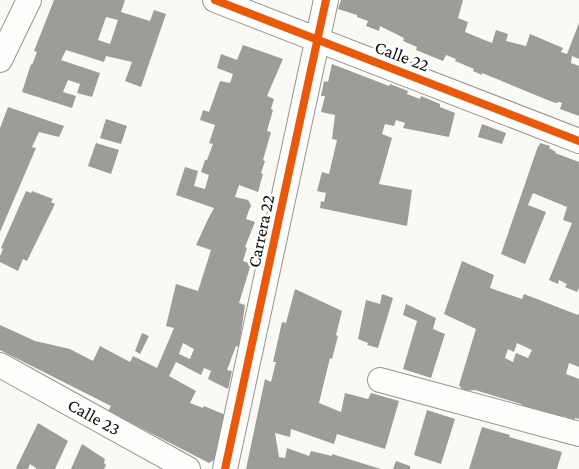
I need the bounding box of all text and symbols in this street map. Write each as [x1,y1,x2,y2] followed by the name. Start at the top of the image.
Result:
[372,37,432,75] street label: Calle 22
[244,193,278,269] street label: Carrera 22
[64,395,124,439] street label: Calle 23

